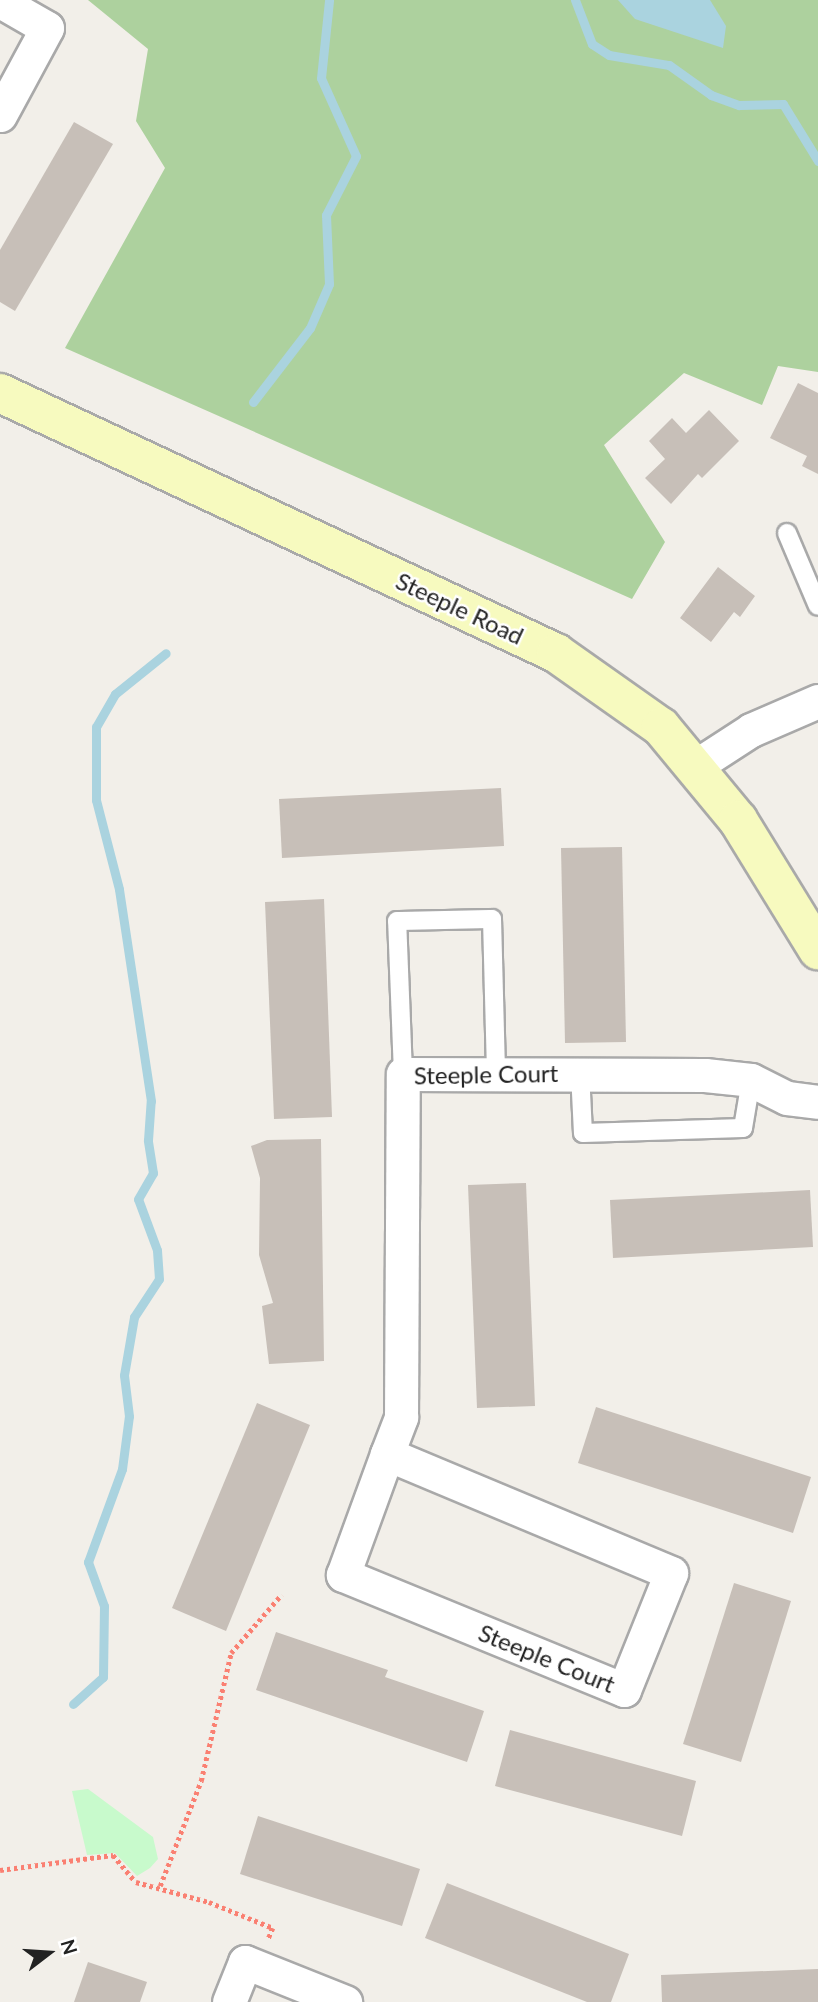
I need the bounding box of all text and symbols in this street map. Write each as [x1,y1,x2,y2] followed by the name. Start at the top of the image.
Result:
[392,566,528,650] street label: Steeple Road
[414,1058,558,1090] street label: Steeple Court
[475,1618,619,1698] street label: Steeple Court
[14,1918,84,1988] north arrow
[56,1936,83,1957] text: N

